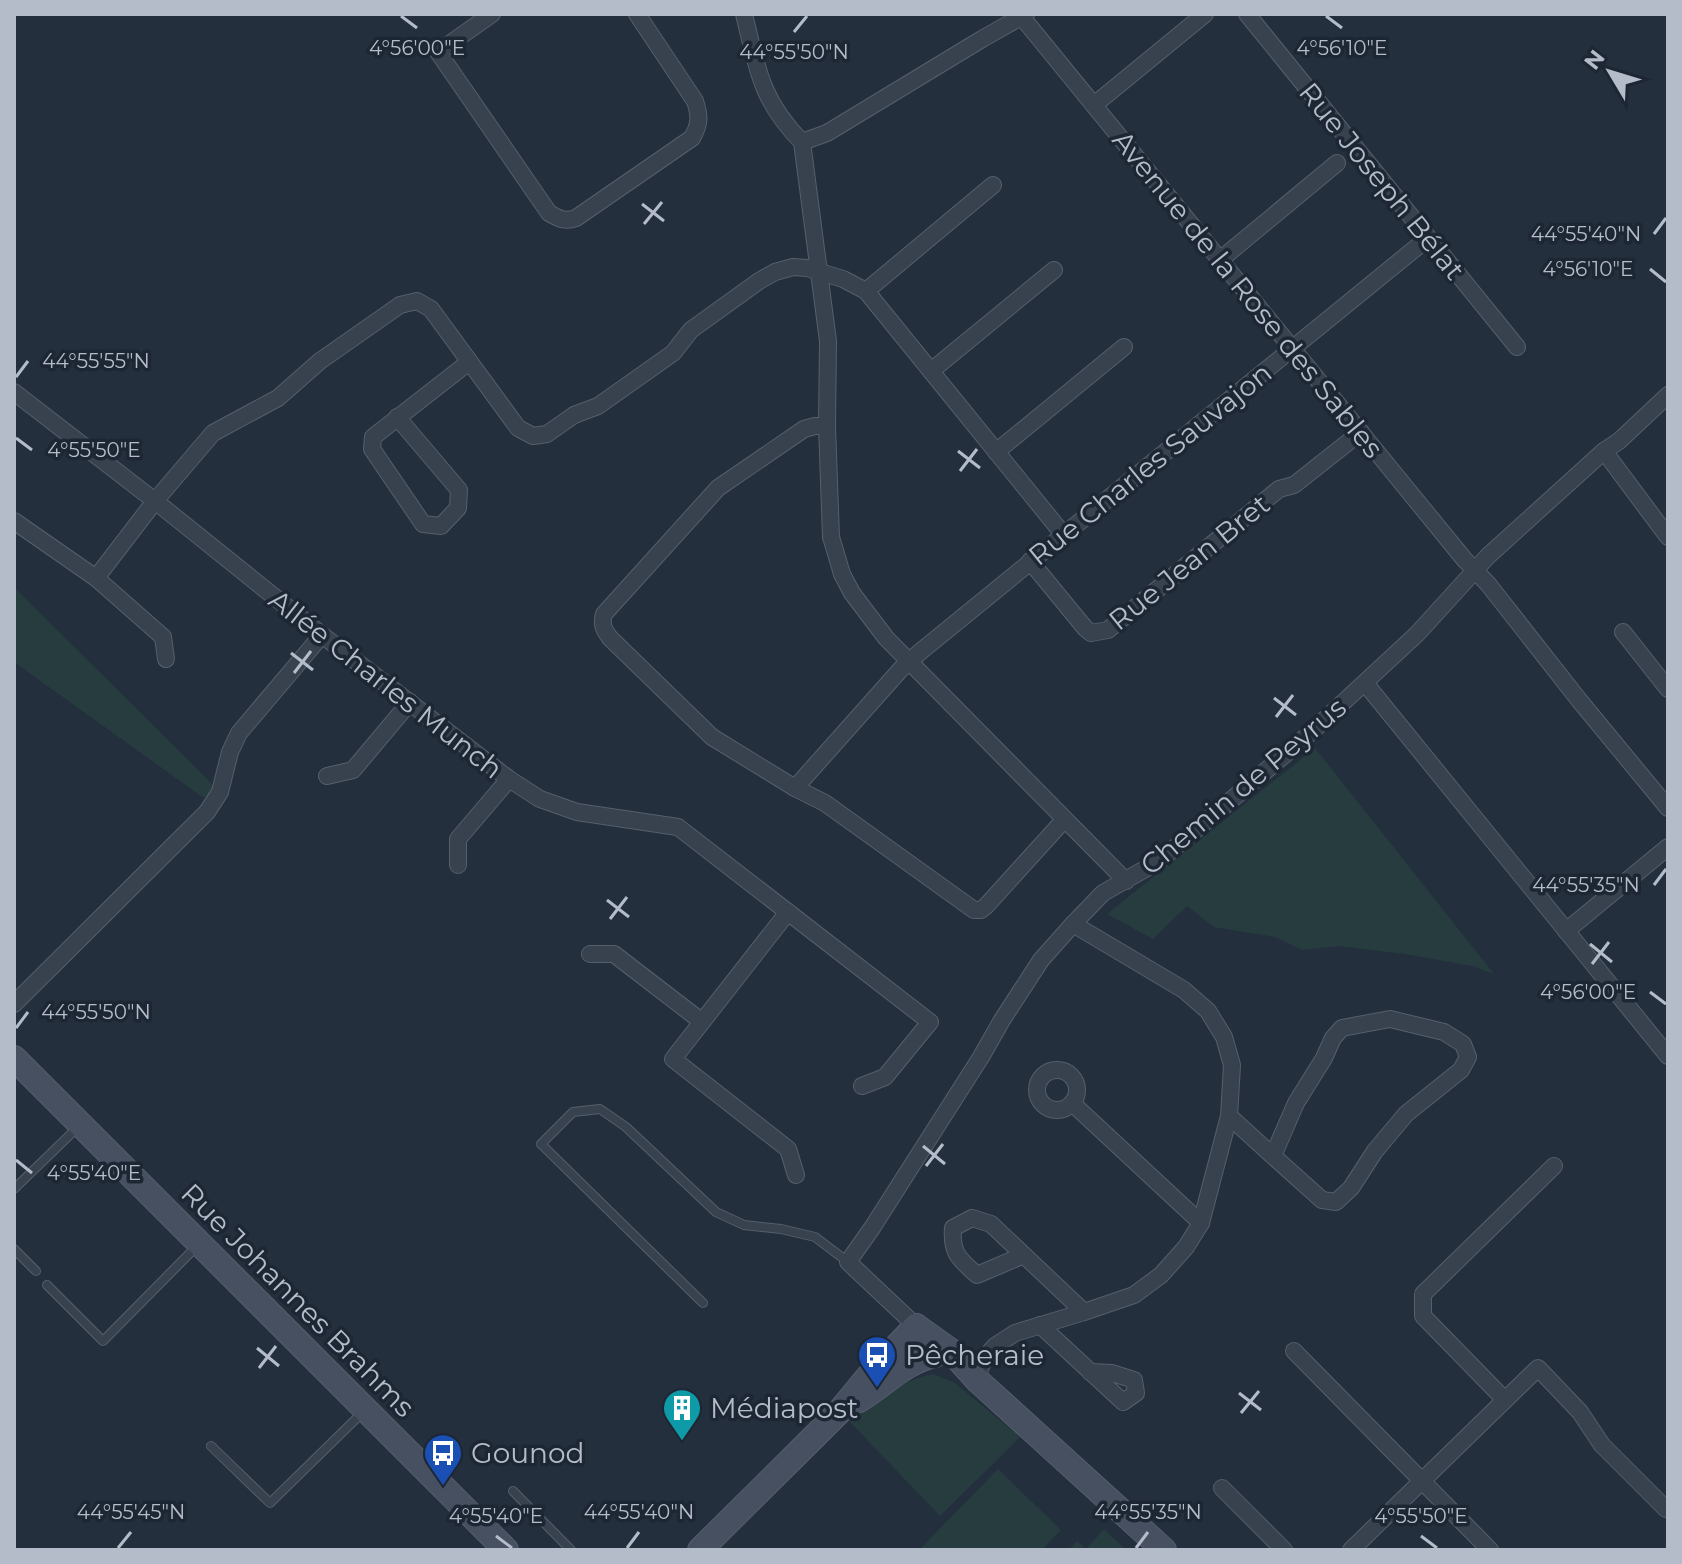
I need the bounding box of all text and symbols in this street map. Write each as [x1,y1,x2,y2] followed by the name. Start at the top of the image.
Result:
[1570,32,1650,112] north arrow
[369,36,465,60] text: 4°56'00"E
[1297,36,1387,60] text: 4°56'10"E
[739,40,849,64] text: 44°55'50"N
[1579,45,1611,75] text: N
[1292,75,1472,287] street label: Rue Joseph Bélat
[1105,124,1391,464] street label: Avenue de la Rose des Sables
[1531,222,1641,246] text: 44°55'40"N
[1543,257,1633,281] text: 4°56'10"E
[42,349,150,373] text: 44°55'55"N
[1022,355,1278,573] street label: Rue Charles Sauvajon
[47,438,141,462] text: 4°55'50"E
[1102,487,1276,637] street label: Rue Jean Bret
[262,582,510,786] street label: Allée Charles Munch
[1133,690,1353,882] street label: Chemin de Peyrus
[1532,873,1640,897] text: 44°55'35"N
[1540,980,1636,1004] text: 4°56'00"E
[41,1000,151,1024] text: 44°55'50"N
[47,1161,141,1185] text: 4°55'40"E
[174,1176,422,1424] street label: Rue Johannes Brahms
[856,1334,898,1389] bus stop icon: Pêcheraie
[905,1338,1044,1372] place label: Pêcheraie
[661,1387,703,1442] building icon: Médiapost
[710,1391,858,1425] place label: Médiapost
[422,1432,464,1487] bus stop icon: Gounod
[471,1436,585,1470] place label: Gounod
[77,1500,185,1524] text: 44°55'45"N
[584,1500,694,1524] text: 44°55'40"N
[1094,1500,1202,1524] text: 44°55'35"N
[449,1504,543,1528] text: 4°55'40"E
[1374,1504,1468,1528] text: 4°55'50"E

